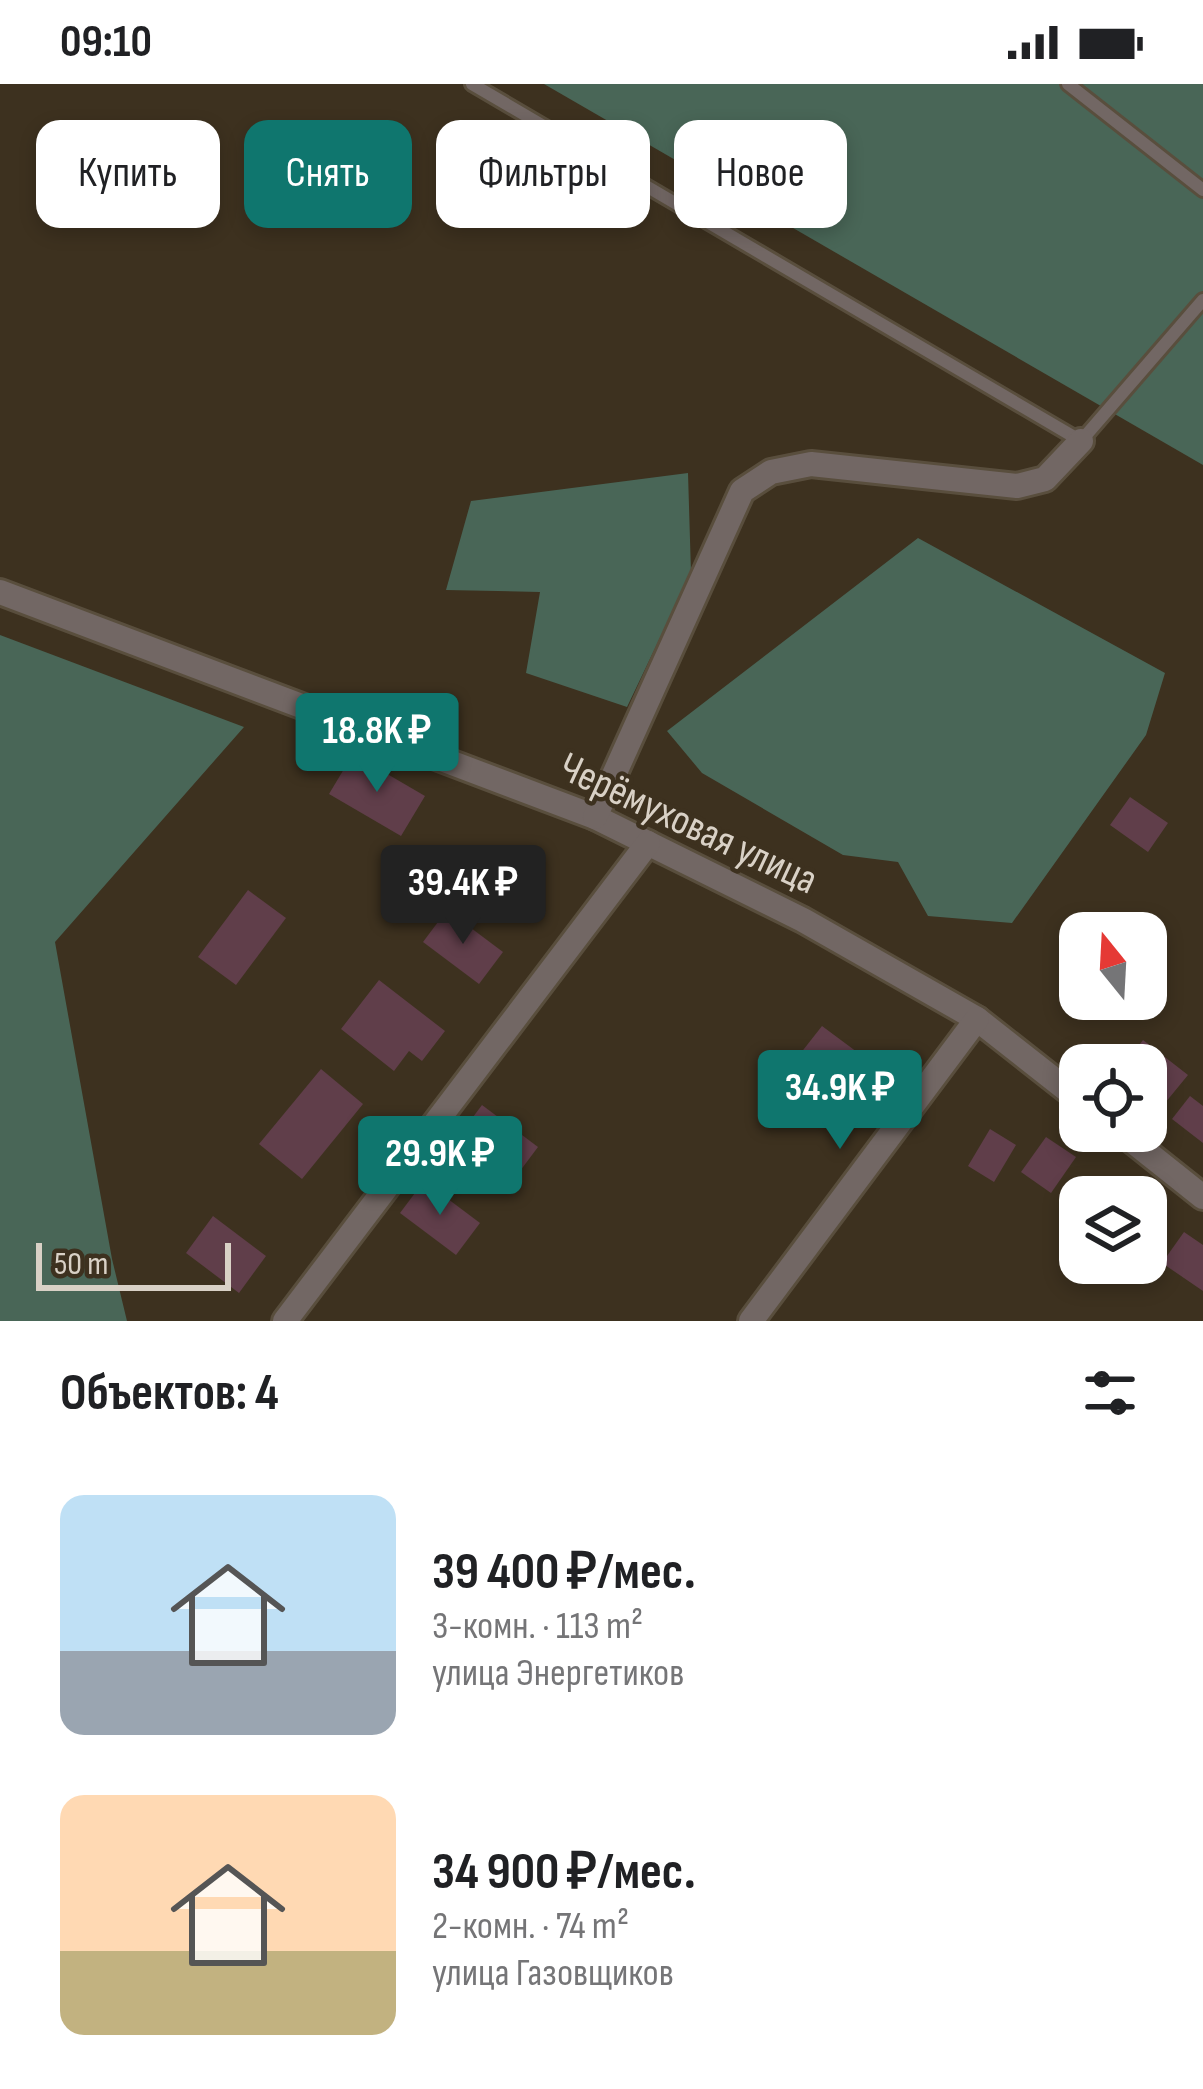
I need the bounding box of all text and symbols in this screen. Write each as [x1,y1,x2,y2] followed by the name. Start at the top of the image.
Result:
[60,15,152,70] text: 09:10
[36,120,220,228] chip: Купить
[244,120,412,228] chip: Снять
[436,120,650,228] chip: Фильтры
[674,120,847,228] chip: Новое
[266,693,488,795] pin: 18.8K ₽
[323,708,431,755] text: 18.8K ₽
[551,742,825,906] street label: Черёмуховая улица
[352,845,574,947] pin: 39.4K ₽
[408,860,518,907] text: 39.4K ₽
[1059,912,1167,1020] north arrow
[1059,912,1167,1284] map controls
[1059,1044,1167,1152] button: locate
[729,1050,951,1152] pin: 34.9K ₽
[785,1065,895,1112] text: 34.9K ₽
[329,1116,551,1218] pin: 29.9K ₽
[385,1131,495,1178] text: 29.9K ₽
[1059,1176,1167,1284] button: layers
[36,1237,231,1290] scale bar
[54,1244,108,1284] text: 50 m
[1077,1360,1143,1426] icon: filters
[60,1363,279,1424] text: Объектов: 4
[432,1542,696,1603] text: 39 400 ₽/мес.
[156,1543,300,1687] icon: home
[432,1603,643,1650] text: 3-комн. · 113 m²
[432,1650,684,1697] text: улица Энергетиков
[432,1842,696,1903] text: 34 900 ₽/мес.
[156,1843,300,1987] icon: home
[432,1903,629,1950] text: 2-комн. · 74 m²
[432,1950,674,1997] text: улица Газовщиков

